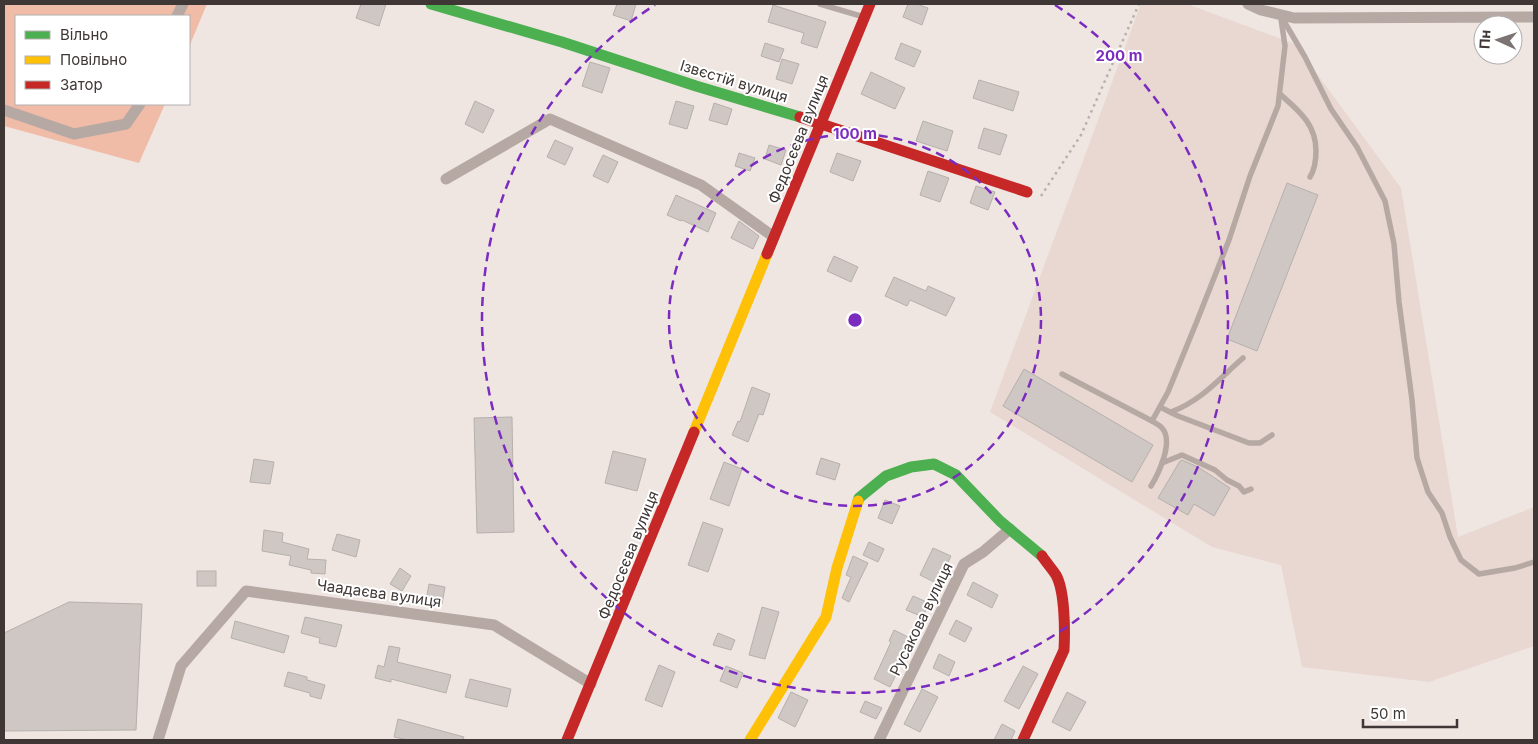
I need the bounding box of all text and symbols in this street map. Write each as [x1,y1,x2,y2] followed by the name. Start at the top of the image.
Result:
[15,15,190,105] legend
[1473,15,1523,65] north arrow
[60,25,108,44] text: Вільно
[1476,29,1494,49] text: Пн
[1096,46,1142,65] text: 200 m
[60,50,127,69] text: Повільно
[678,56,790,106] street label: Ізвєстій вулиця
[763,72,833,206] street label: Федосєєва вулиця
[60,75,103,94] text: Затор
[833,124,877,143] text: 100 m
[846,311,864,329] centre of rings
[593,488,663,622] street label: Федосєєва вулиця
[885,559,957,679] street label: Русакова вулиця
[315,575,443,611] street label: Чаадаєва вулиця
[1363,696,1457,728] scale bar
[1370,704,1406,723] text: 50 m

